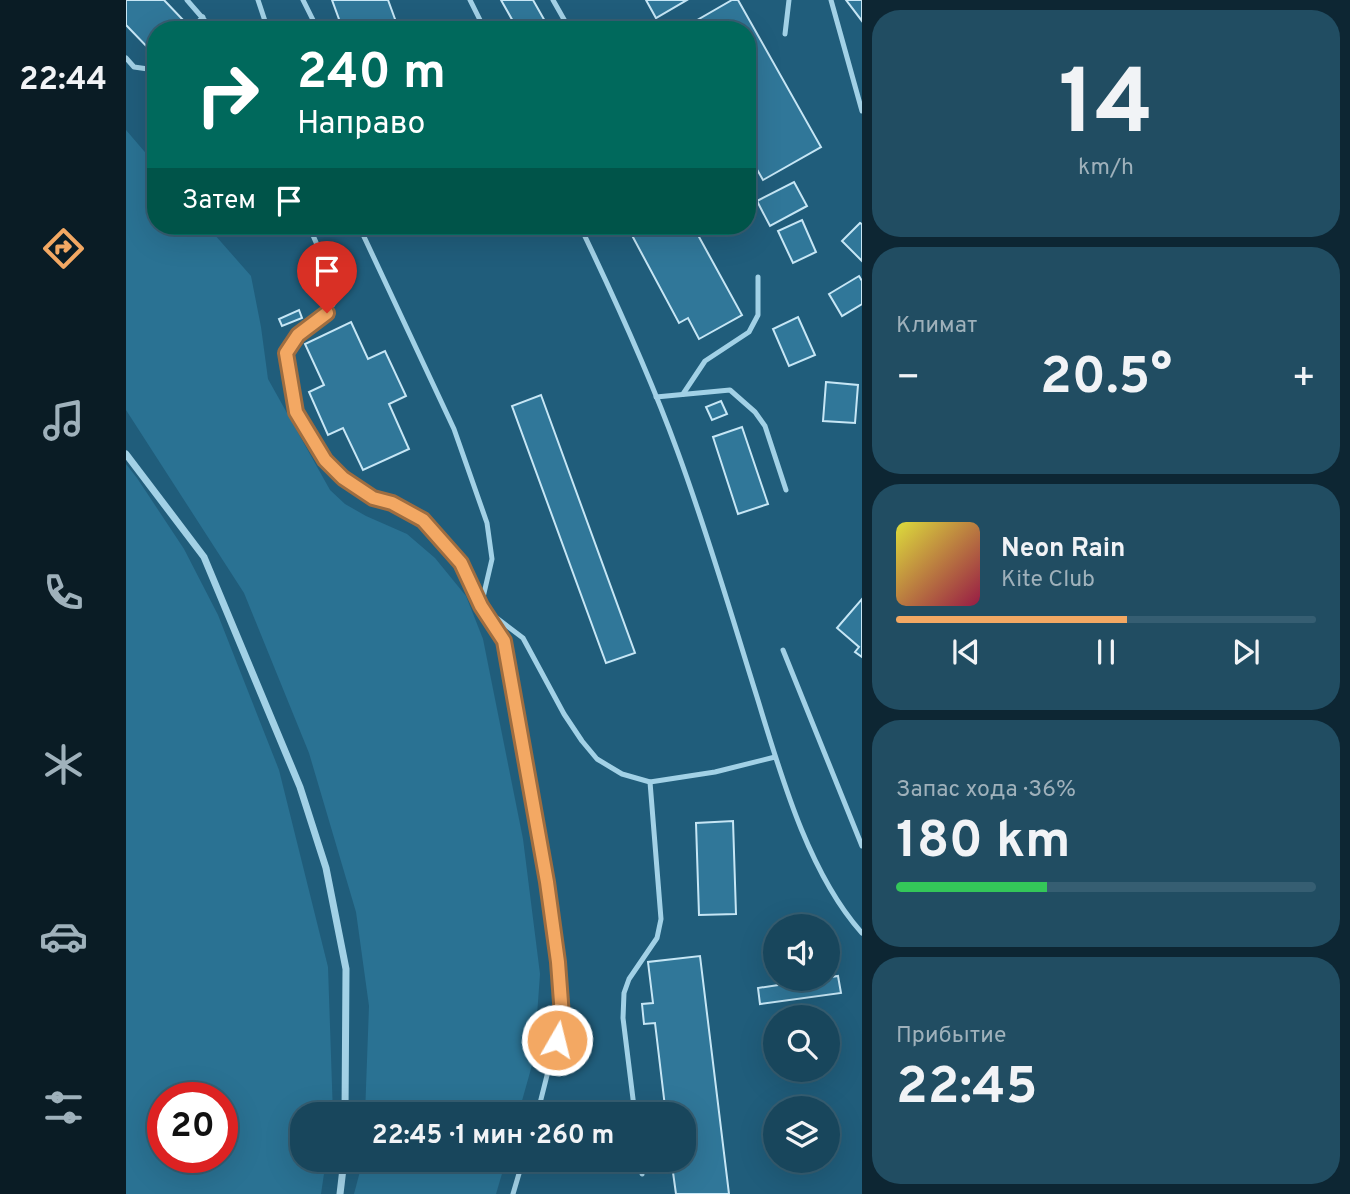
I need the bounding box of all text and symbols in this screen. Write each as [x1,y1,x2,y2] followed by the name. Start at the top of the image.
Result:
[297,44,446,106] text: 240 m
[182,49,273,140] icon: right
[1059,51,1153,166] text: 14
[19,61,107,101] text: 22:44
[297,105,425,145] text: Направо
[1078,154,1134,183] text: km/h
[270,182,308,220] icon: arrive
[182,185,256,218] text: Затем
[39,224,88,273] icon: directions
[297,241,357,313] pin
[308,252,346,290] icon: arrive
[896,312,977,341] text: Климат
[1040,346,1172,412] text: 20.5°
[896,355,921,404] text: −
[1291,355,1316,404] text: +
[39,396,88,445] icon: music
[1001,533,1126,566] text: Neon Rain
[1001,566,1095,595] text: Kite Club
[39,568,88,617] icon: phone
[947,633,985,671] icon: previous
[1087,633,1125,671] icon: pause
[1227,633,1265,671] icon: next
[39,740,88,789] icon: climate
[896,776,1076,805] text: Запас хода · 36%
[896,810,1071,876] text: 180 km
[39,912,88,961] icon: car
[763,914,840,1173] map controls
[763,914,840,991] button: sound
[520,1003,594,1077] position arrow
[763,1005,840,1082] button: search
[896,1022,1006,1051] text: Прибытие
[896,1056,1037,1122] text: 22:45
[147,1082,238,1173] speed limit sign: 20
[39,1083,88,1132] icon: filters
[763,1096,840,1173] button: layers
[372,1120,614,1153] text: 22:45 · 1 мин · 260 m

